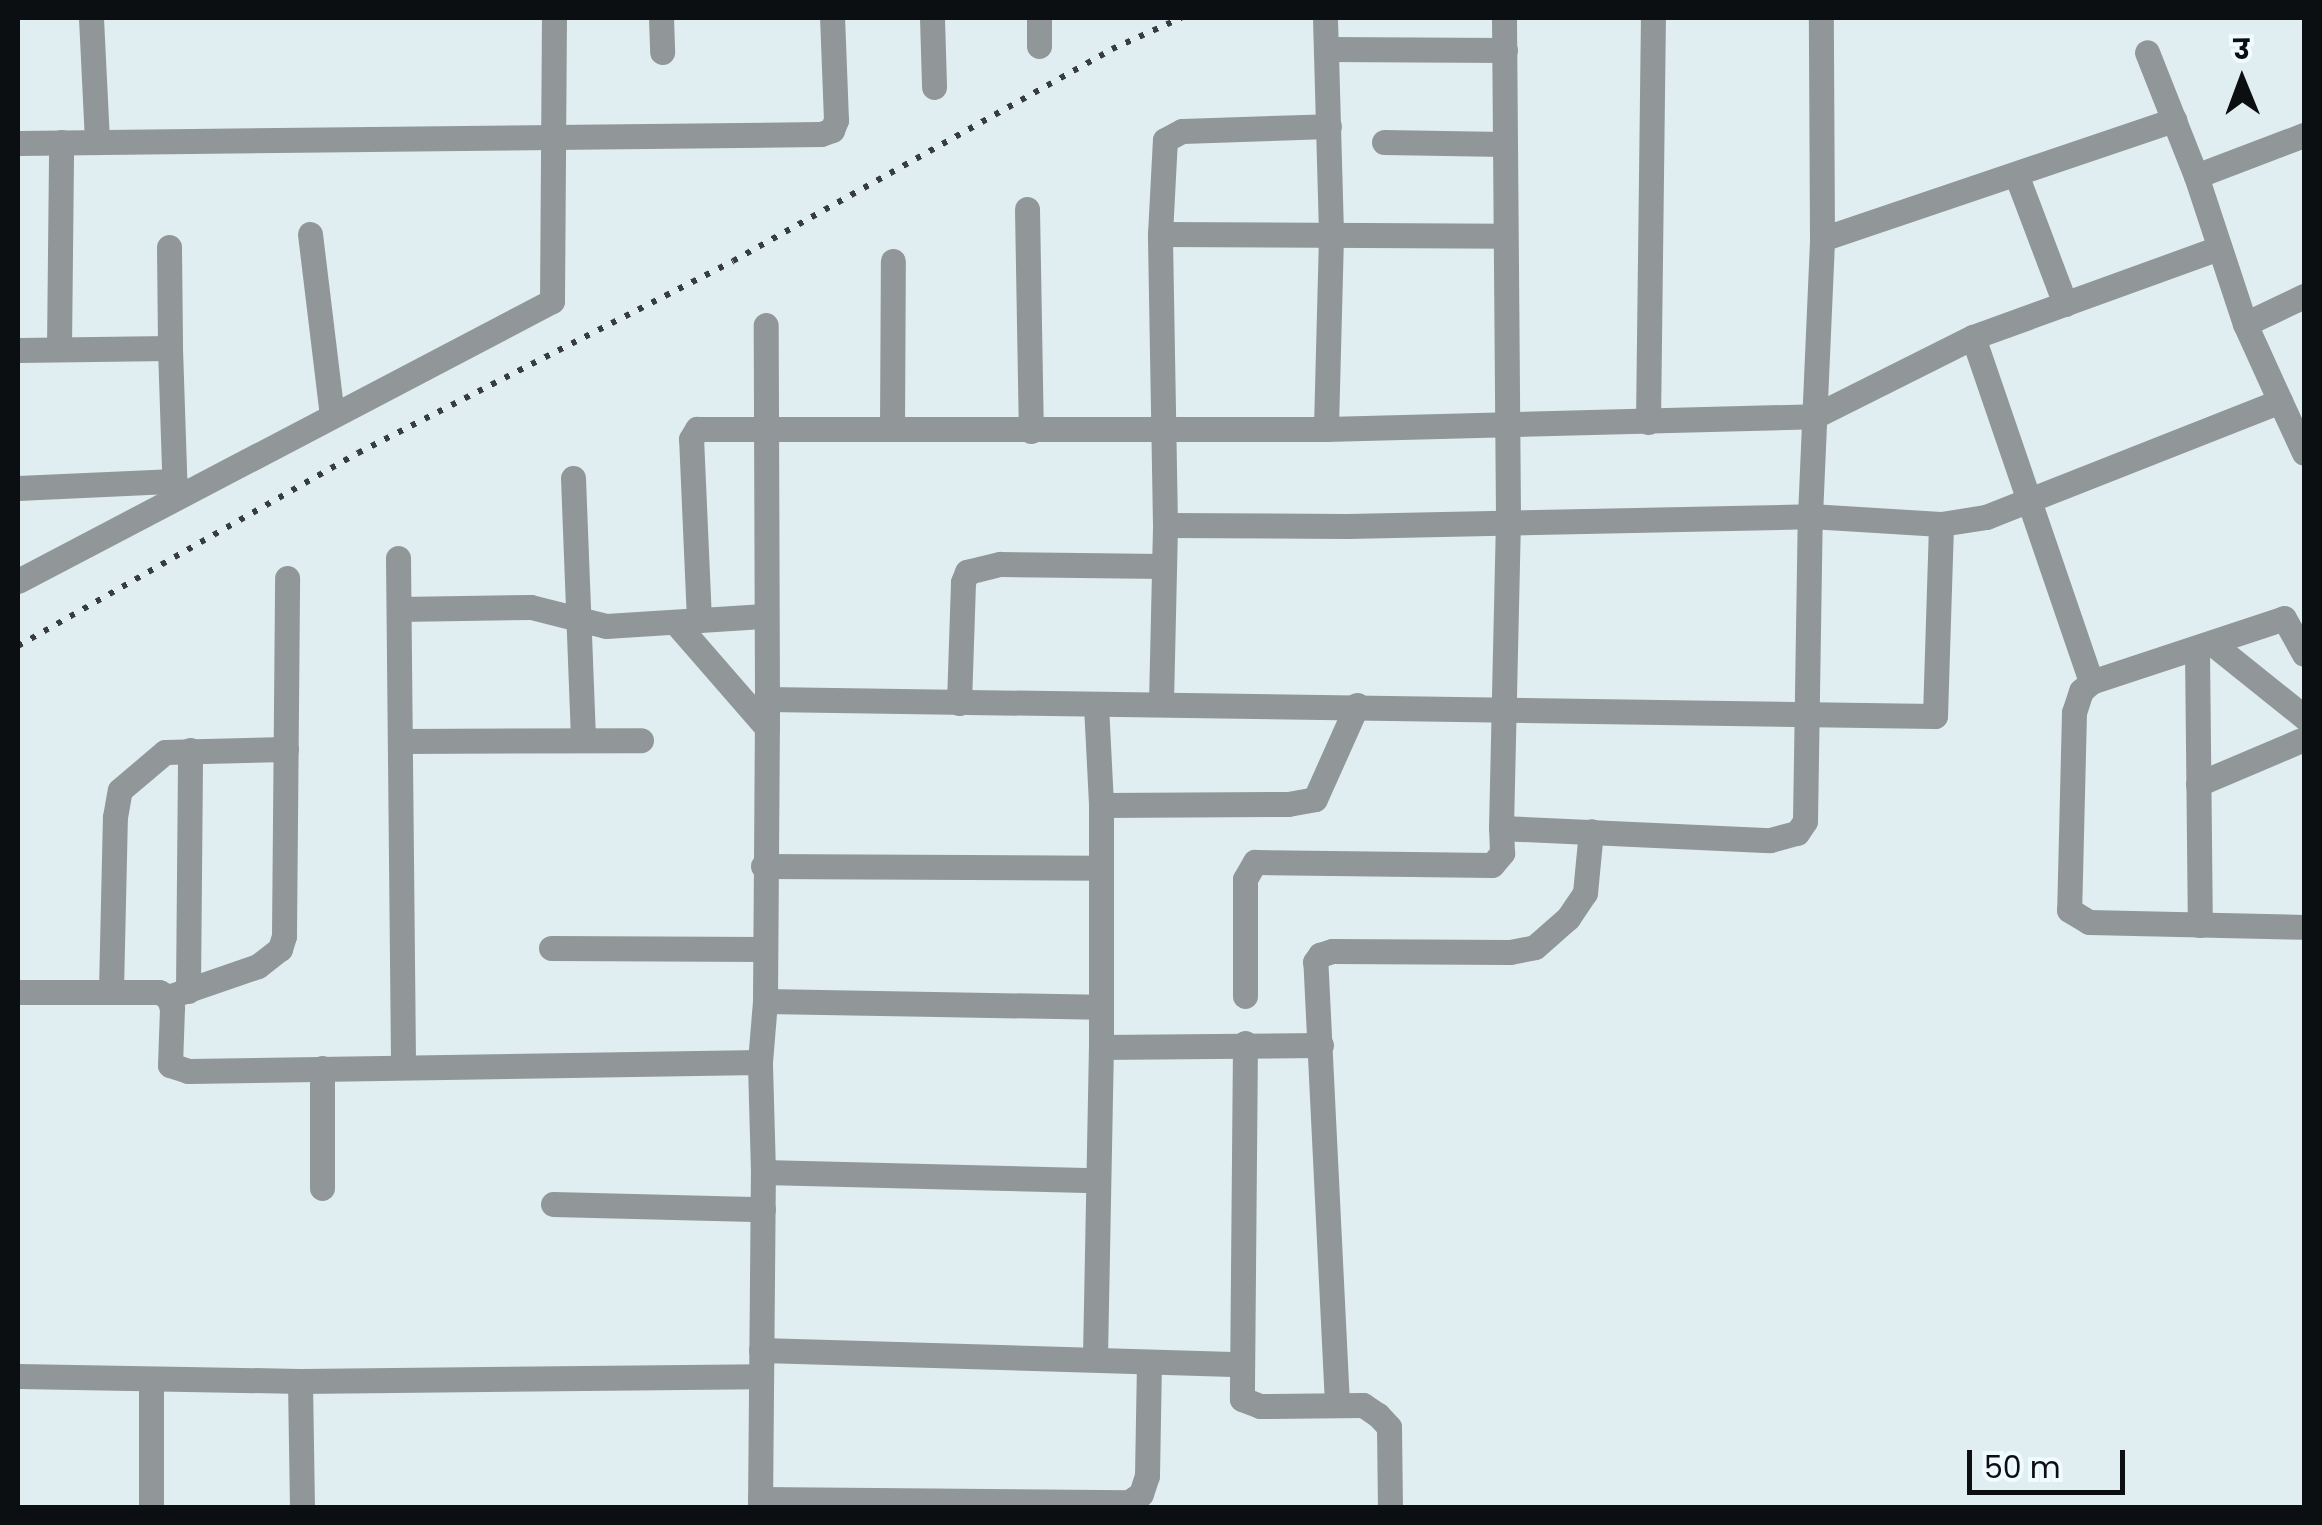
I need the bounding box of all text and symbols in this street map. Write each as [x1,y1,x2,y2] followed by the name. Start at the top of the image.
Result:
[2192,30,2292,130] north arrow
[2233,30,2250,69] text: उ
[1972,1430,2130,1492] scale bar
[1984,1446,2061,1489] text: 50 m

